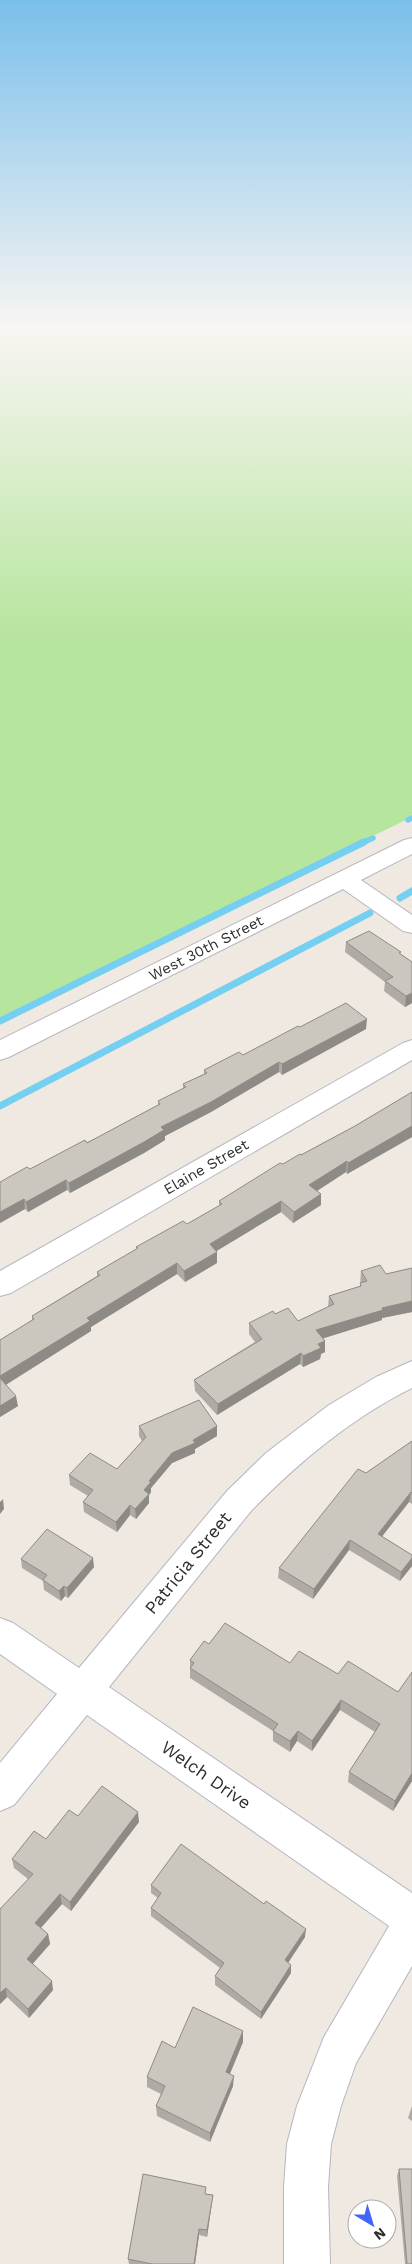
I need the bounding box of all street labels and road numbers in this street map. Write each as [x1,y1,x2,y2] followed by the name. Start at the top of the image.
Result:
[146,911,267,985] street label: West 30th Street
[160,1135,252,1199] street label: Elaine Street
[140,1507,236,1618] street label: Patricia Street
[157,1736,255,1813] street label: Welch Drive

